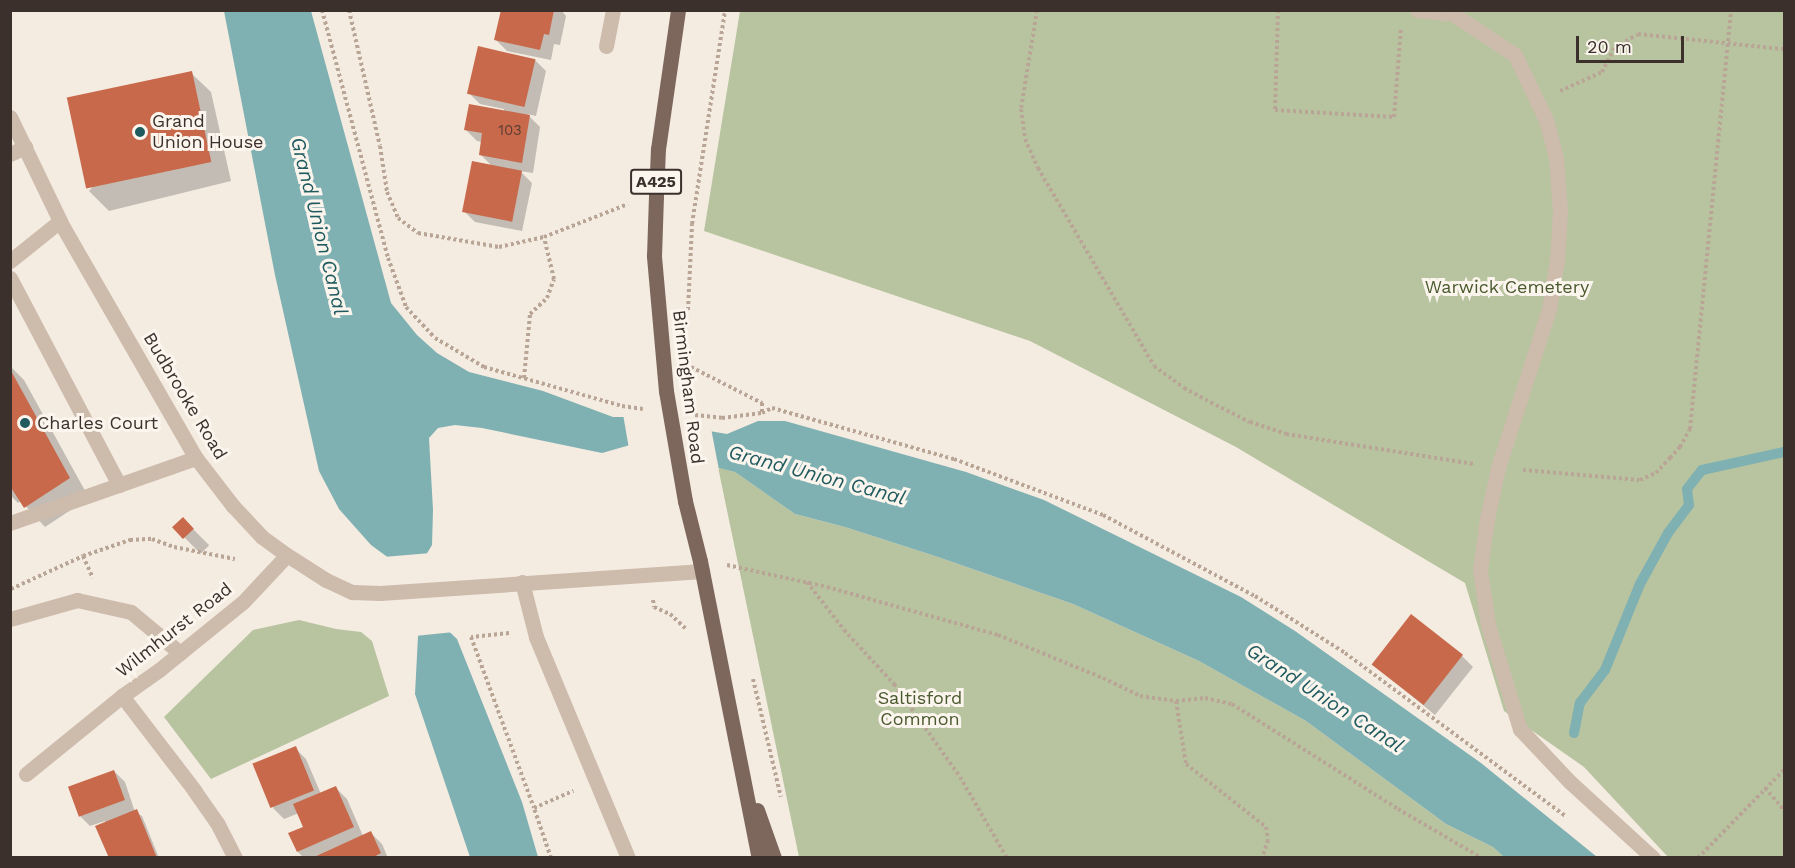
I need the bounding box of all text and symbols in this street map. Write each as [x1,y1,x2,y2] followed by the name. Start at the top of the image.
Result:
[1579,24,1687,62] scale bar
[1587,36,1632,57] text: 20 m
[152,111,264,154] place label: Grand Union House
[498,122,522,140] house number: 103
[133,125,147,139] marker: Grand Union House
[285,135,353,317] water label: Grand Union Canal
[629,169,683,195] road number: A425
[1425,276,1589,298] park label: Warwick Cemetery
[668,309,708,465] street label: Birmingham Road
[139,329,231,463] street label: Budbrooke Road
[37,412,158,434] place label: Charles Court
[18,416,32,430] marker: Charles Court
[726,440,908,510] water label: Grand Union Canal
[112,578,236,682] street label: Wilmhurst Road
[1242,638,1408,758] water label: Grand Union Canal
[878,688,962,730] park label: Saltisford Common

